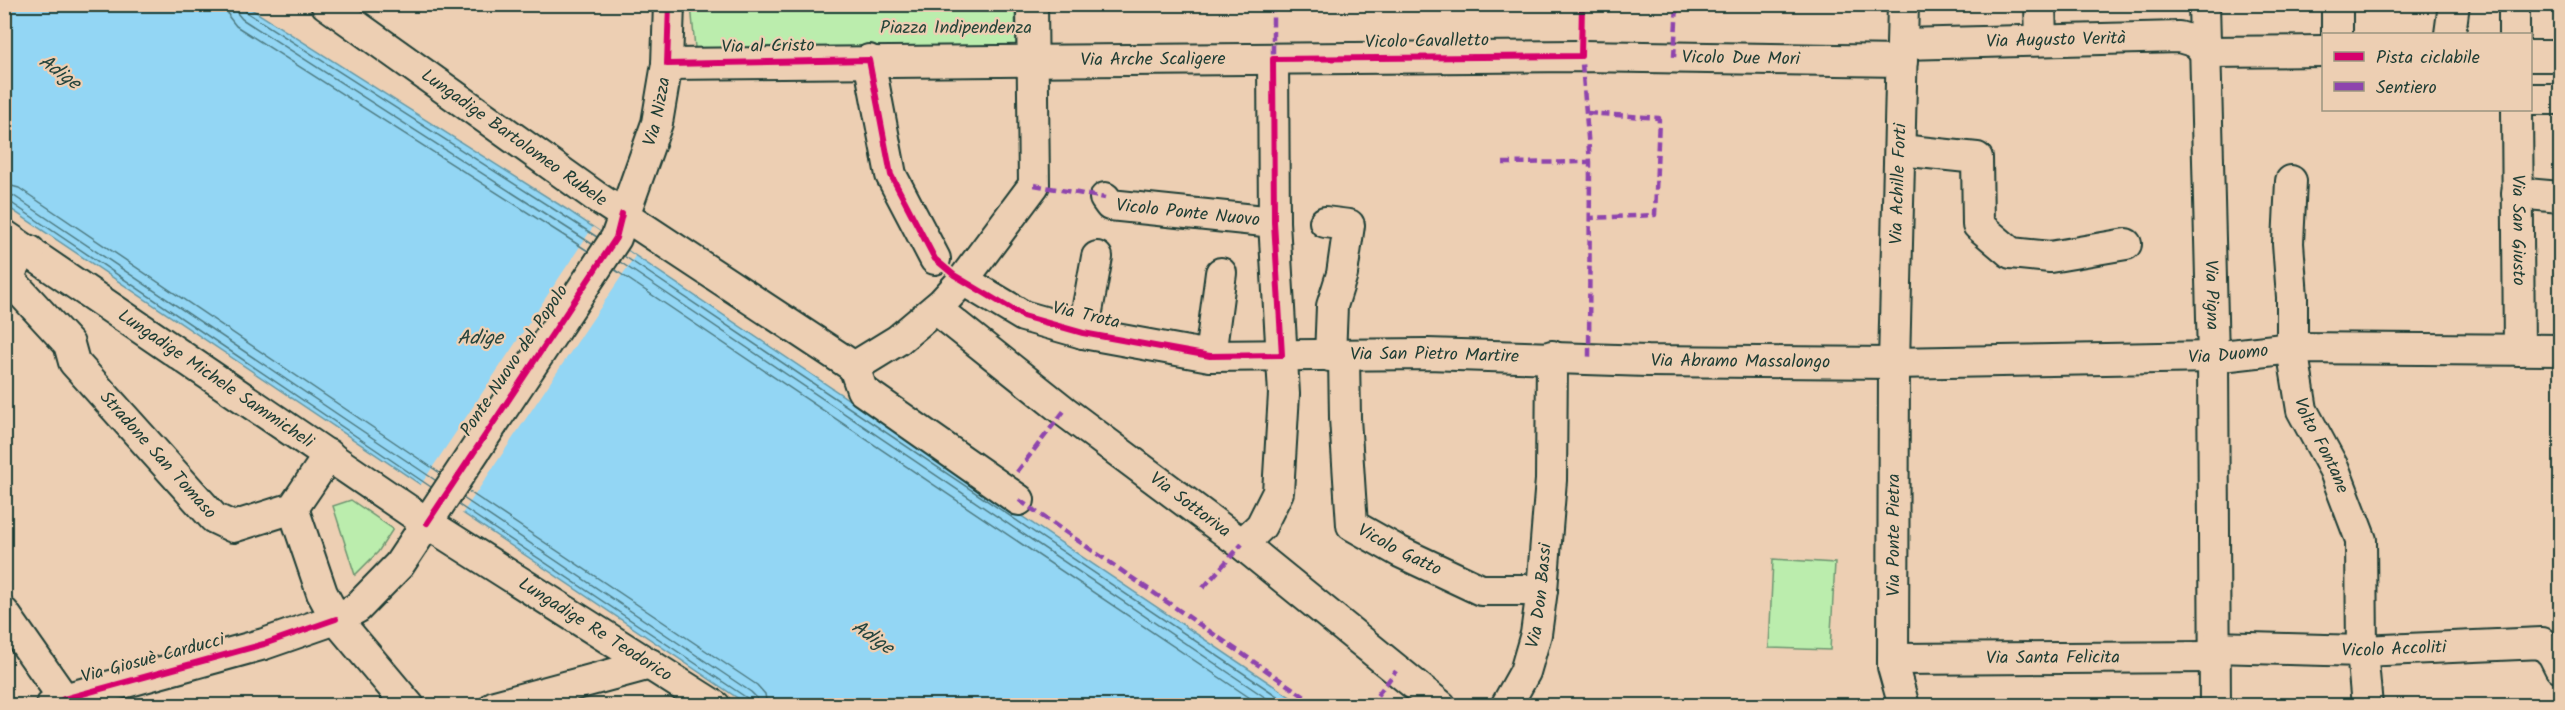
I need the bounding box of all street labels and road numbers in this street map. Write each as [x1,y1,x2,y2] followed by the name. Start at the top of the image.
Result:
[1986,24,2126,56] street label: Via Augusto Verità
[1365,26,1489,58] street label: Vicolo Cavalletto
[721,32,815,62] street label: Via al Cristo
[1682,43,1801,74] street label: Vicolo Due Mori
[1080,45,1226,75] street label: Via Arche Scaligere
[415,62,613,215] street label: Lungadige Bartolomeo Rubele
[635,75,679,150] street label: Via Nizza
[1882,122,1916,245] street label: Via Achille Forti
[2503,174,2533,286] street label: Via San Giusto
[1115,191,1261,235] street label: Vicolo Ponte Nuovo
[2196,259,2227,330] street label: Via Pigna
[453,279,577,443] street label: Ponte Nuovo del Popolo
[1049,294,1123,338] street label: Via Trota
[112,302,320,457] street label: Lungadige Michele Sammicheli
[2188,336,2270,372] street label: Via Duomo
[1350,339,1519,371] street label: Via San Pietro Martire
[1651,347,1830,377] street label: Via Abramo Massalongo
[92,385,223,526] street label: Stradone San Tomaso
[2286,395,2357,498] street label: Volto Fontane
[1143,465,1237,545] street label: Via Sottoriva
[1880,474,1909,596] street label: Via Ponte Pietra
[1352,516,1446,584] street label: Vicolo Gatto
[1518,541,1560,652] street label: Via Don Bassi
[512,570,678,690] street label: Lungadige Re Teodorico
[78,626,229,692] street label: Via Giosuè Carducci
[2341,633,2448,666] street label: Vicolo Accoliti
[1986,643,2120,673] street label: Via Santa Felicita

